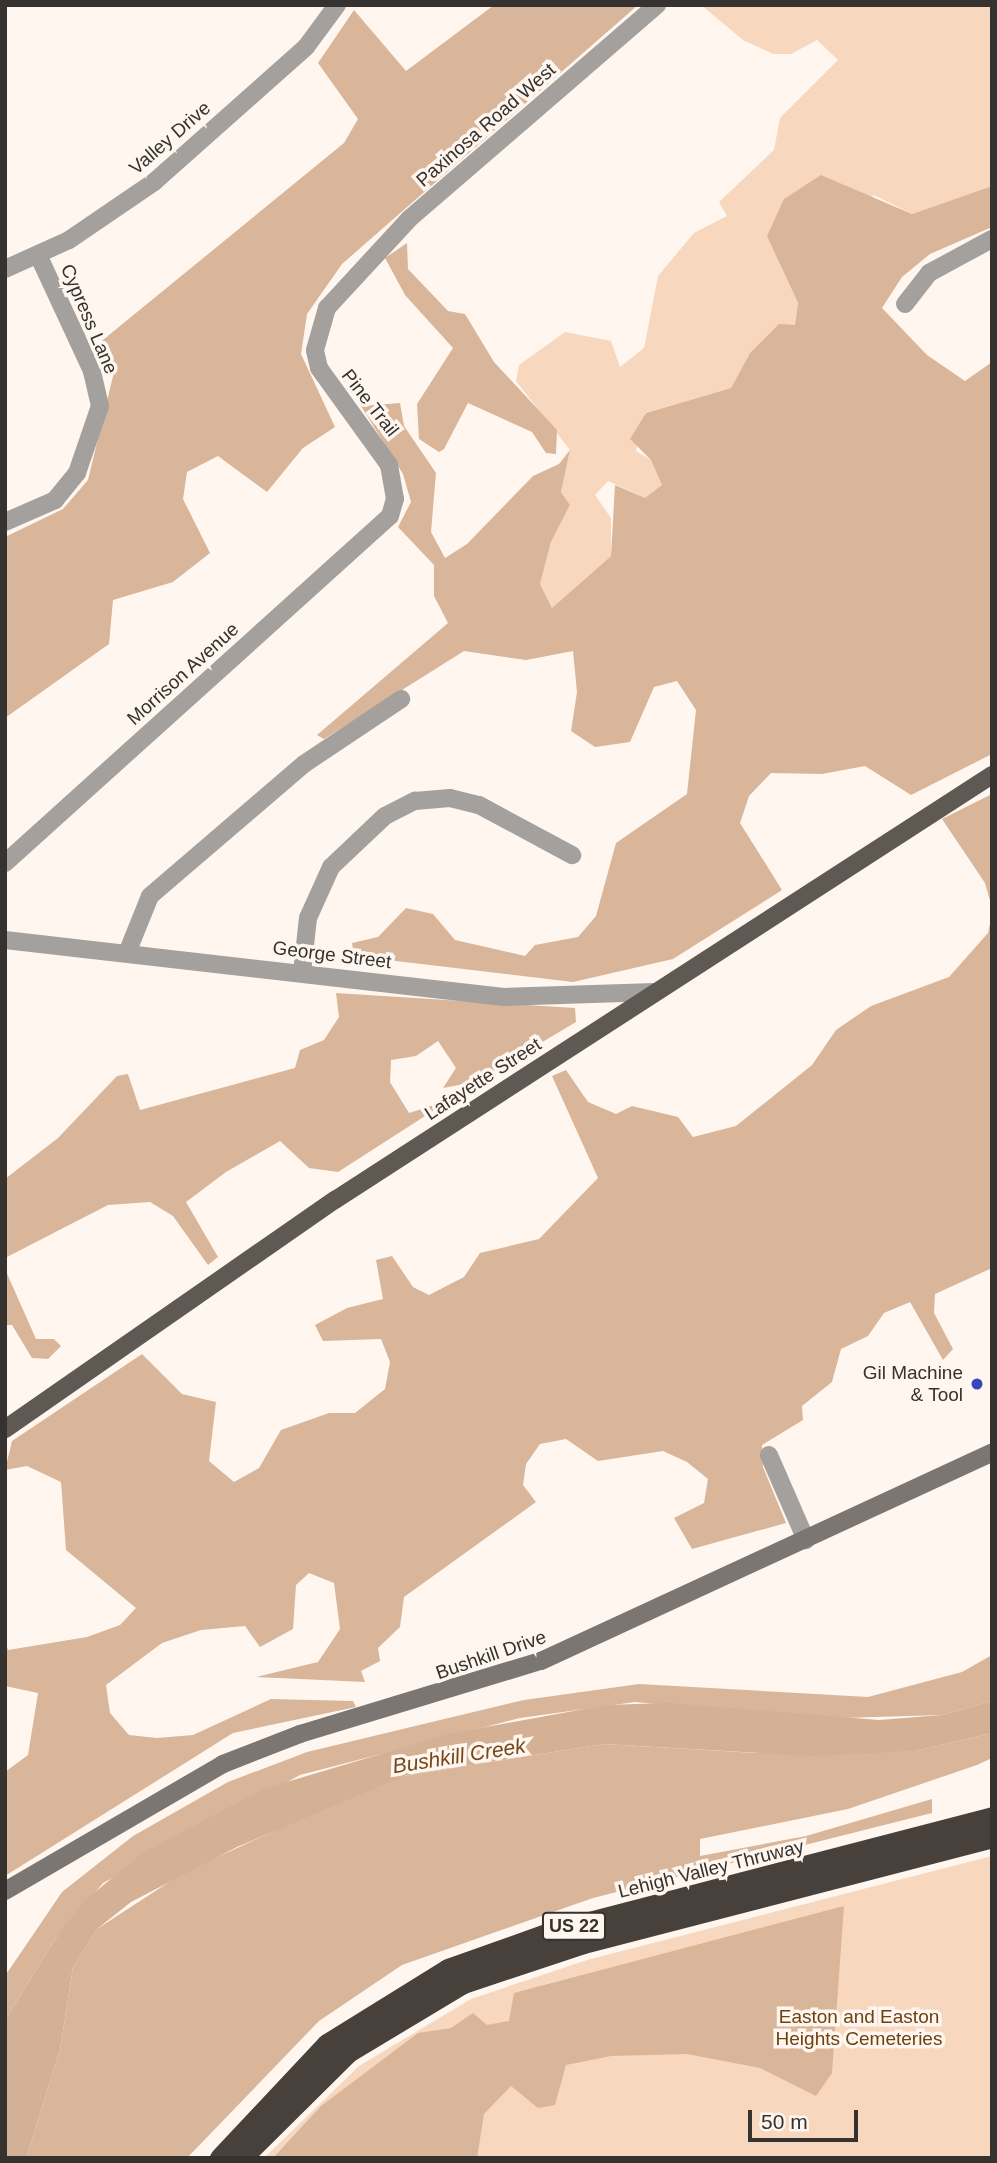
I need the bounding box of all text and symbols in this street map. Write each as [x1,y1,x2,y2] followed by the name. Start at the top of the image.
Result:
[412,58,560,192] street label: Paxinosa Road West
[125,97,215,179] street label: Valley Drive
[56,261,122,377] street label: Cypress Lane
[337,365,403,441] street label: Pine Trail
[122,618,244,730] street label: Morrison Avenue
[271,936,393,974] street label: George Street
[421,1033,545,1125] street label: Lafayette Street
[863,1362,963,1406] place label: Gil Machine & Tool
[969,1376,985,1392] marker: Gil Machine & Tool
[433,1625,549,1685] street label: Bushkill Drive
[391,1733,527,1779] water label: Bushkill Creek
[616,1835,806,1903] street label: Lehigh Valley Thruway
[541,1912,607,1940] road number: US 22
[776,2006,942,2050] park label: Easton and Easton Heights Cemeteries
[752,2096,862,2140] scale bar
[761,2110,808,2133] text: 50 m

